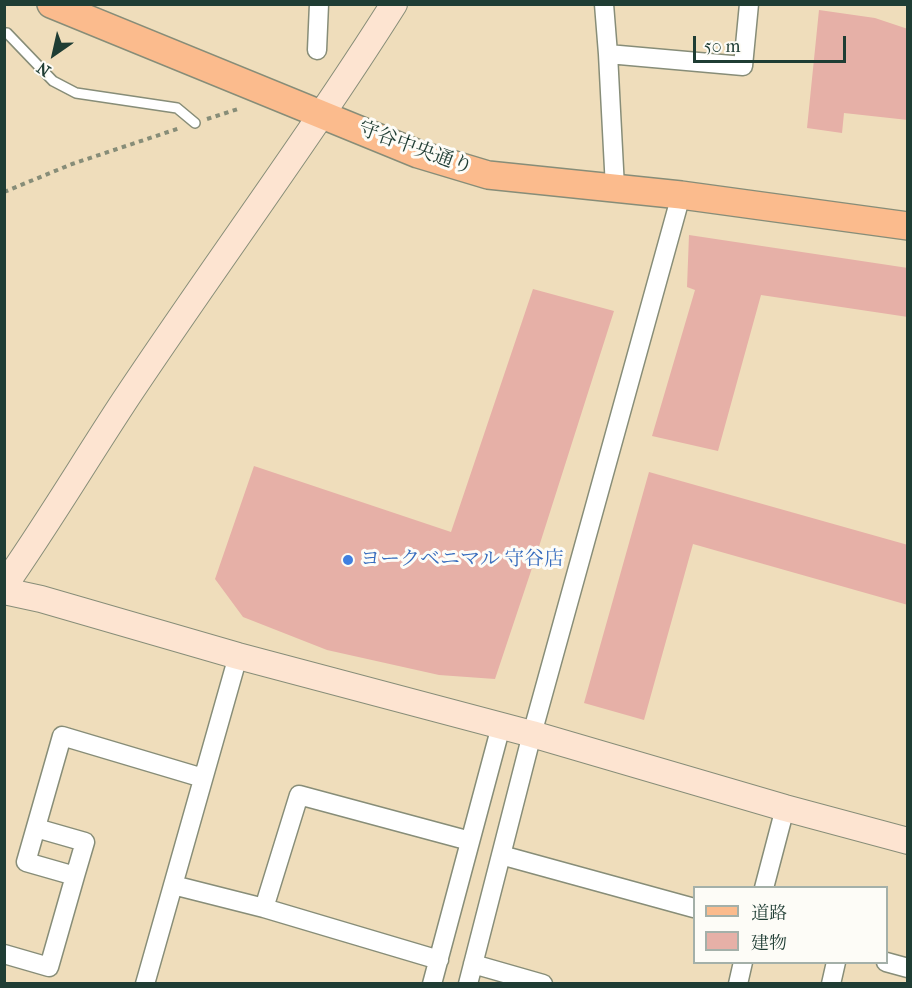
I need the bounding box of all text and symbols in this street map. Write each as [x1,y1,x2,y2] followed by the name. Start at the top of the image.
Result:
[24,24,84,84] north arrow
[696,24,849,62] scale bar
[704,36,740,57] text: 50 m
[33,58,54,81] text: N
[355,117,475,181] street label: 守谷中央通り
[360,548,564,572] place label: ヨークベニマル 守谷店
[341,553,355,567] marker: ヨークベニマル 守谷店
[693,886,888,964] legend
[751,903,787,924] text: 道路
[751,933,787,954] text: 建物

